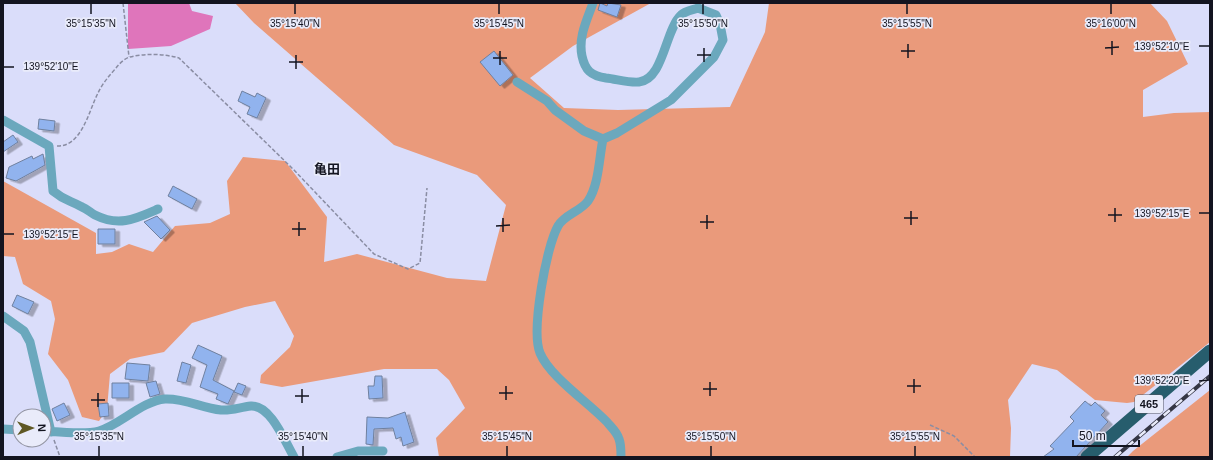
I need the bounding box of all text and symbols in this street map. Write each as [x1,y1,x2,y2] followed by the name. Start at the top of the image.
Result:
[66,18,116,29] text: 35°15'35"N
[270,18,320,29] text: 35°15'40"N
[474,18,524,29] text: 35°15'45"N
[678,18,728,29] text: 35°15'50"N
[882,18,932,29] text: 35°15'55"N
[1086,18,1136,29] text: 35°16'00"N
[1134,41,1190,52] text: 139°52'10"E
[23,61,79,72] text: 139°52'10"E
[314,162,340,177] district label: 亀田
[1134,208,1190,219] text: 139°52'15"E
[23,229,79,240] text: 139°52'15"E
[1134,375,1190,386] text: 139°52'20"E
[1135,395,1163,413] road number: 465
[12,408,52,448] north arrow
[1073,422,1139,448] scale bar
[36,424,48,432] text: N
[1079,429,1106,443] text: 50 m
[74,431,124,442] text: 35°15'35"N
[278,431,328,442] text: 35°15'40"N
[482,431,532,442] text: 35°15'45"N
[686,431,736,442] text: 35°15'50"N
[890,431,940,442] text: 35°15'55"N

